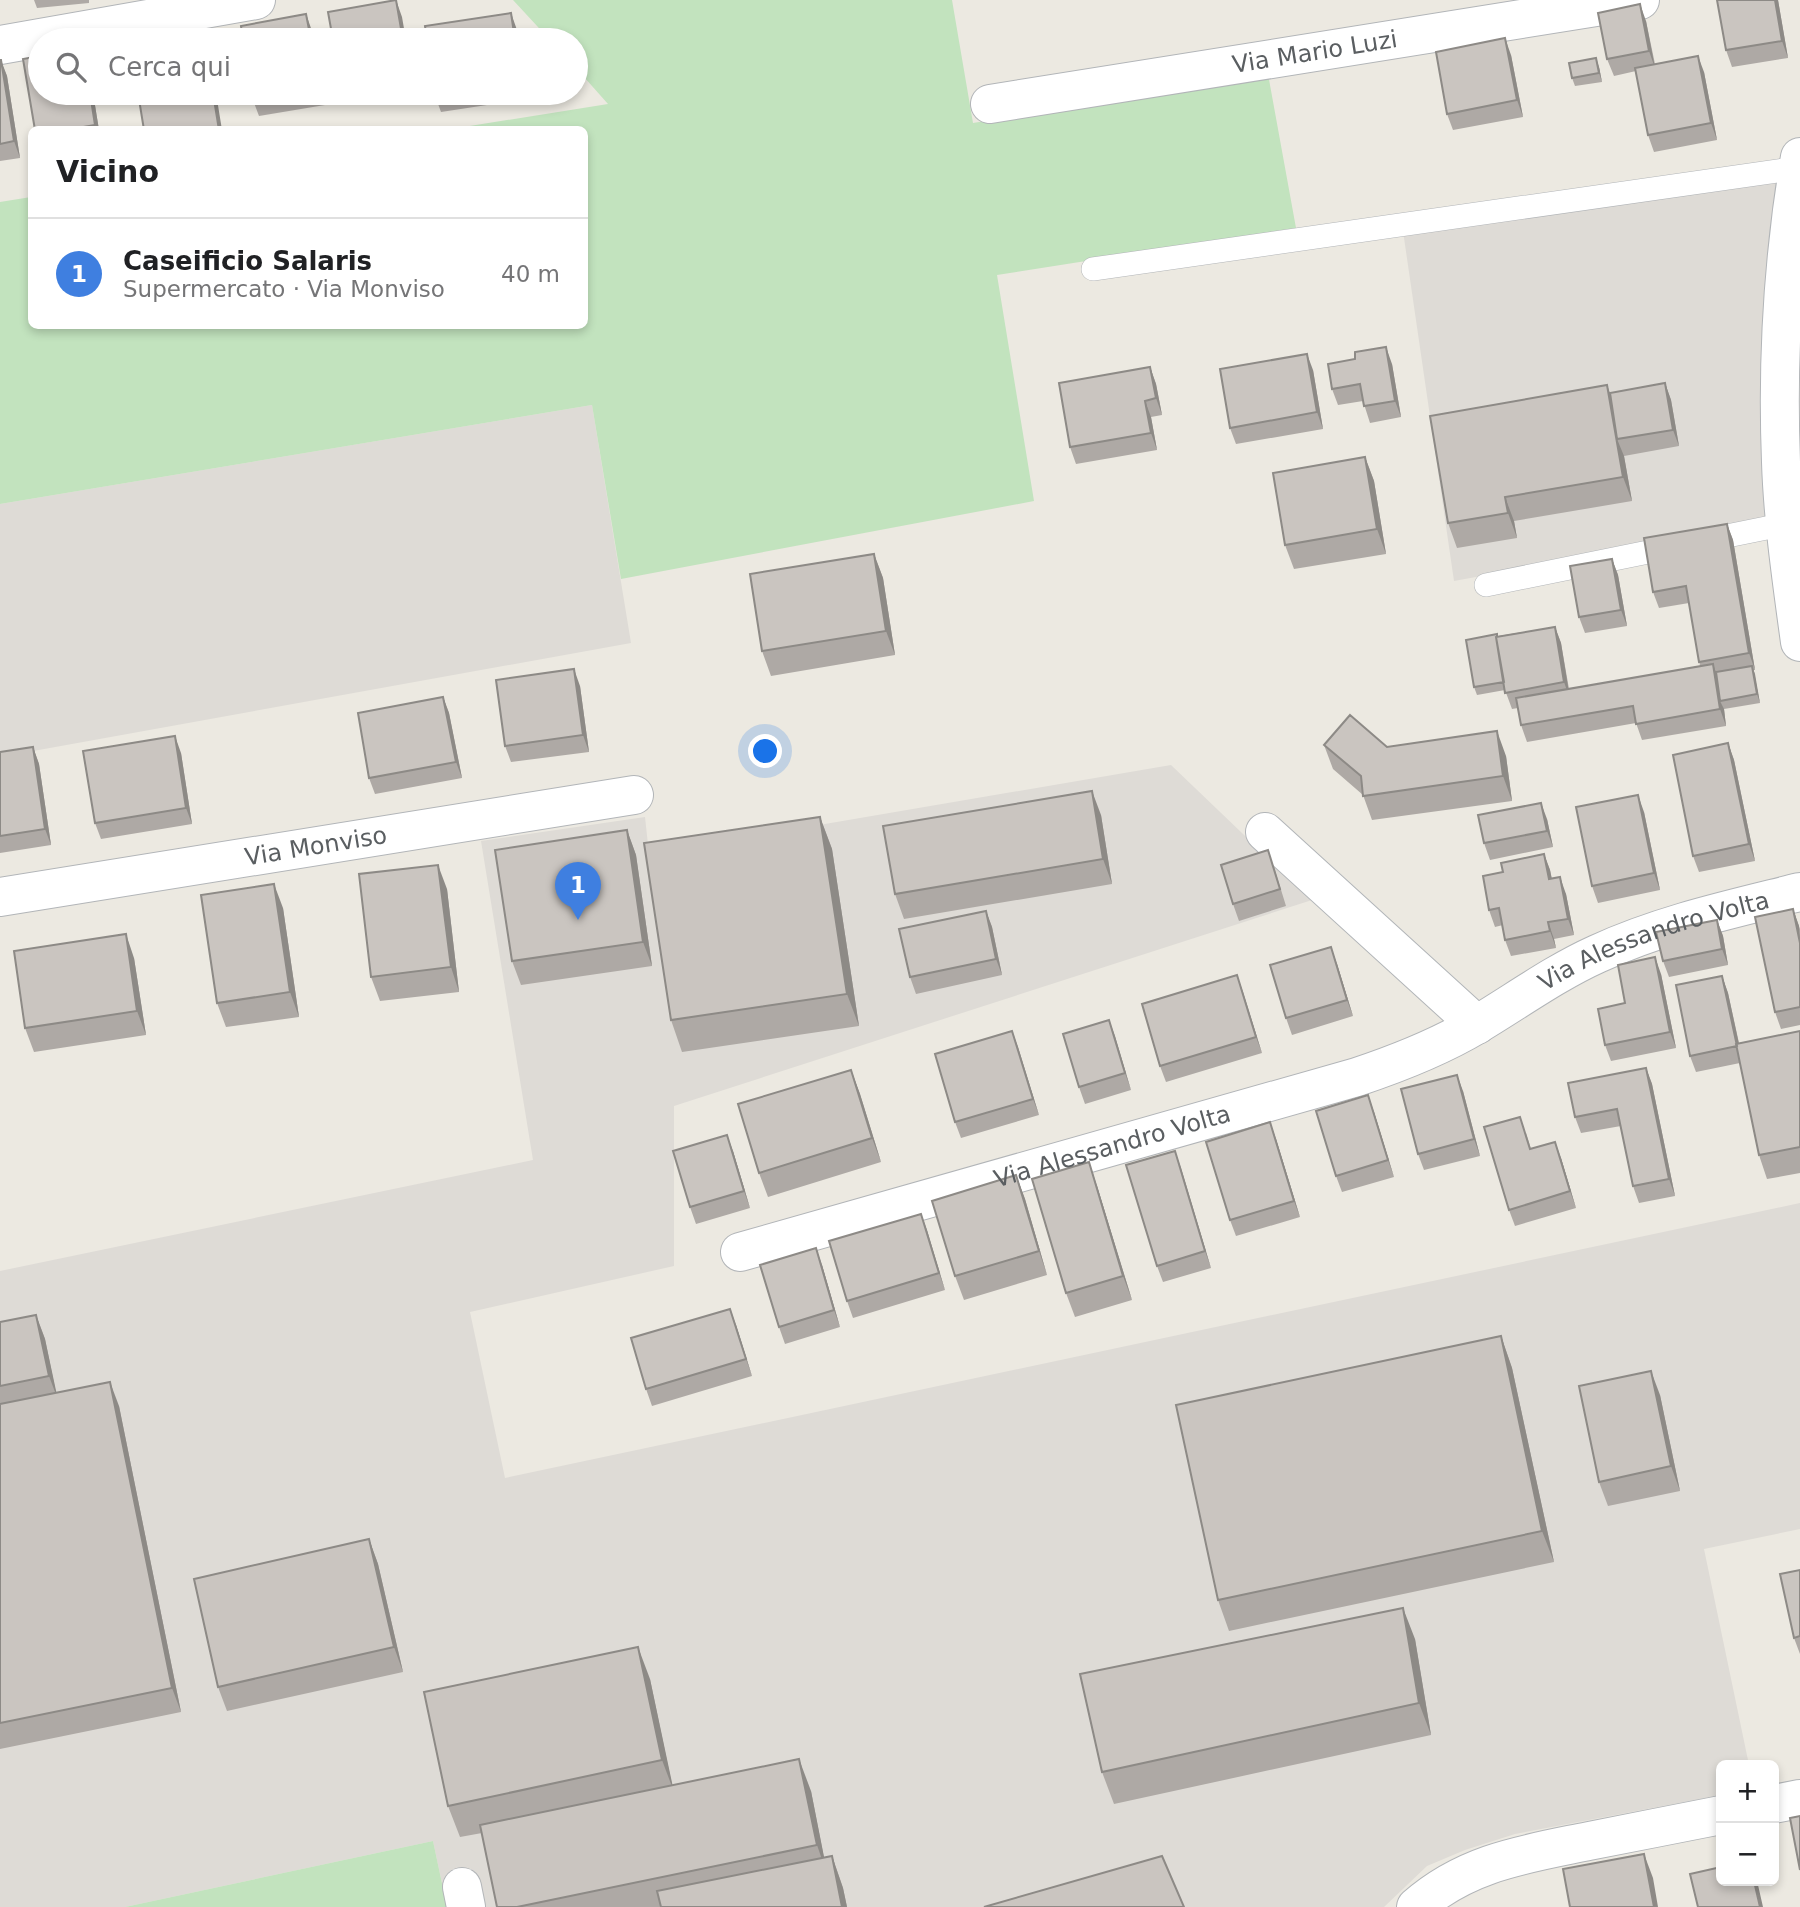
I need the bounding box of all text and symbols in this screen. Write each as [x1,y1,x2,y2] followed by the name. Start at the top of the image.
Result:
[1230,25,1399,79] street label: Via Mario Luzi
[28,28,588,105] search box
[52,48,90,86] icon: search
[108,52,231,82] text: Cerca qui
[56,154,159,189] text: Vicino
[123,246,372,276] text: Caseificio Salaris
[71,261,87,287] text: 1
[501,261,560,287] text: 40 m
[123,276,445,302] text: Supermercato · Via Monviso
[748,734,782,768] your location
[243,821,389,871] street label: Via Monviso
[555,862,601,920] pin: 1
[1533,886,1772,997] street label: Via Alessandro Volta
[991,1100,1234,1193] street label: Via Alessandro Volta
[1716,1760,1779,1886] map controls
[1716,1760,1779,1823] button: +
[1716,1823,1779,1886] button: −

